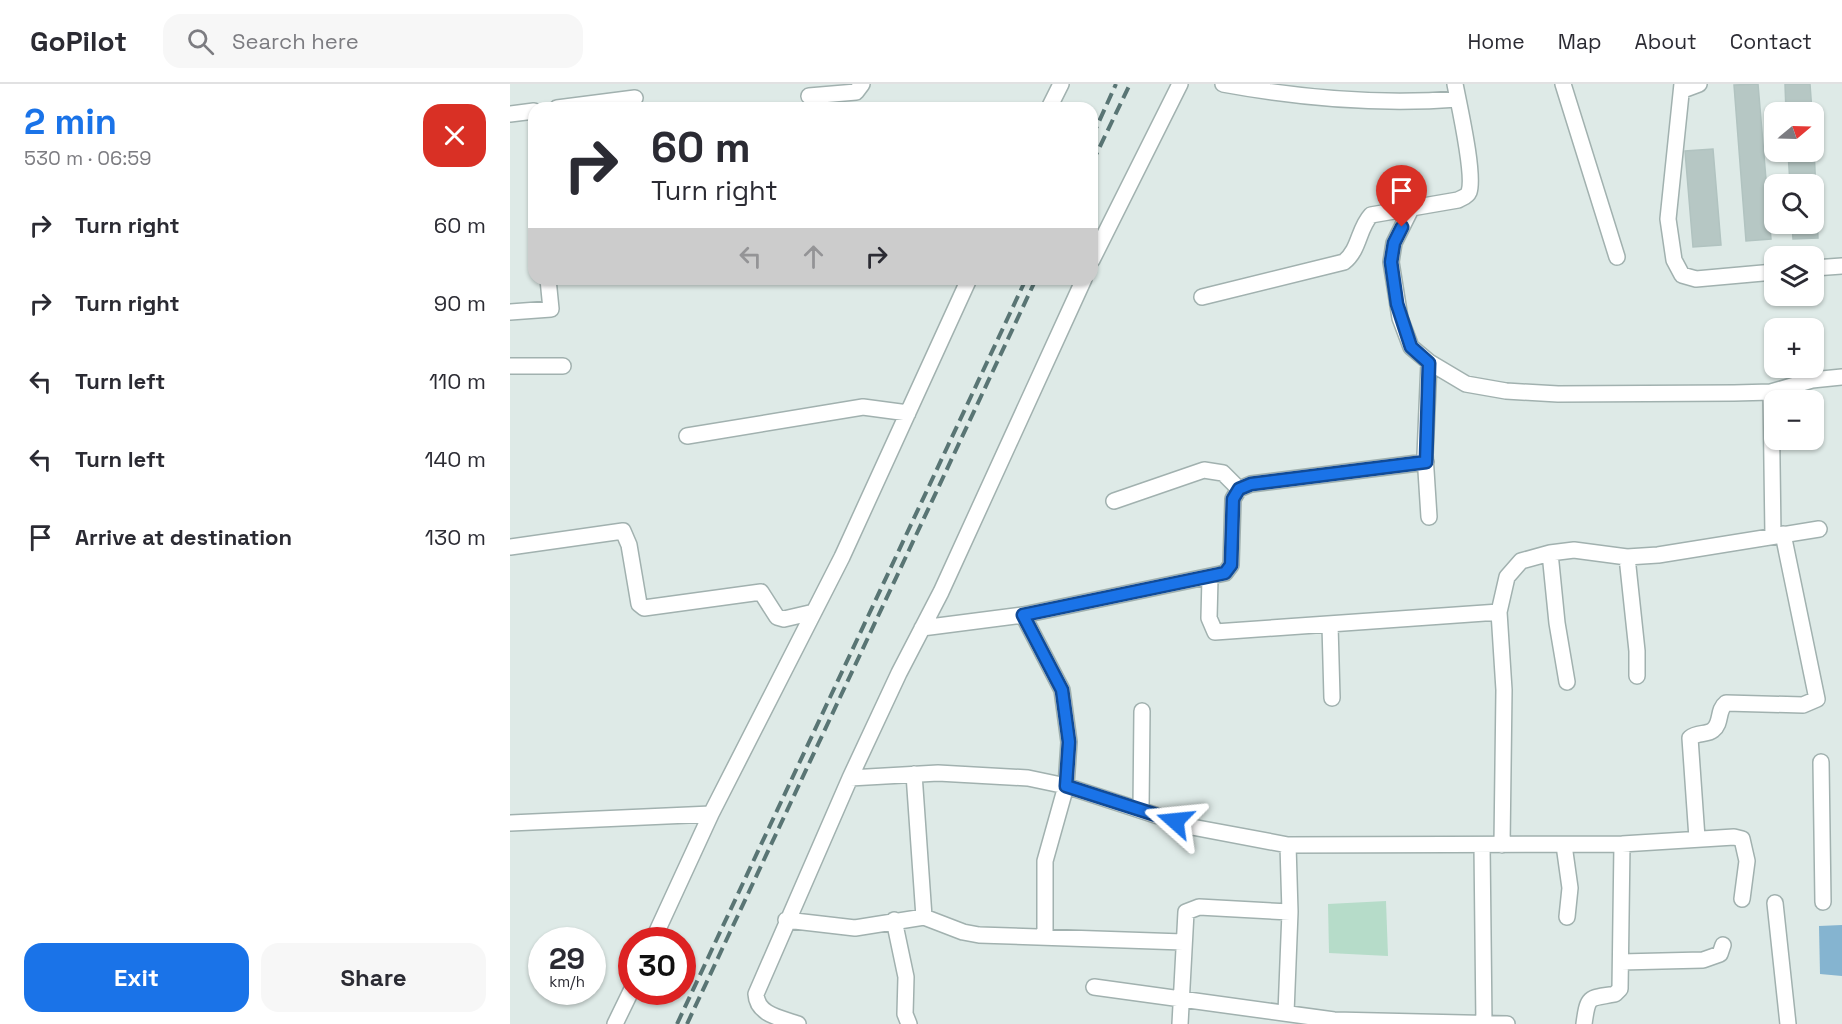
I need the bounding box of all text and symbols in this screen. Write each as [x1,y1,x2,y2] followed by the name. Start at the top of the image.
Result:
[163,14,583,68] search box
[30,23,127,59] text: GoPilot
[184,25,217,58] icon: search
[232,27,359,55] text: Search here
[1467,28,1525,55] text: Home
[1558,28,1602,55] text: Map
[1635,28,1697,55] text: About
[1730,28,1812,55] text: Contact
[24,99,117,145] text: 2 min
[1764,102,1824,162] north arrow
[1764,102,1824,450] map controls
[423,104,486,167] button: close
[651,121,751,174] text: 60 m
[552,126,630,204] icon: right
[24,145,152,171] text: 530 m · 06:59
[1376,165,1427,227] pin
[651,173,778,208] text: Turn right
[1385,174,1418,207] icon: arrive
[1764,174,1824,234] button: search
[24,209,57,242] icon: right
[75,211,180,239] text: Turn right
[434,211,486,239] text: 60 m
[734,240,767,273] icon: left
[797,240,830,273] icon: ahead
[860,240,893,273] icon: right
[1764,246,1824,306] button: layers
[24,287,57,320] icon: right
[75,289,180,317] text: Turn right
[434,289,486,317] text: 90 m
[1764,318,1824,378] button: +
[24,365,57,398] icon: left
[75,367,165,395] text: Turn left
[429,367,486,395] text: 110 m
[1764,390,1824,450] button: −
[24,443,57,476] icon: left
[75,445,165,473] text: Turn left
[424,445,486,473] text: 140 m
[24,521,57,554] icon: arrive
[75,523,292,551] text: Arrive at destination
[425,523,486,551] text: 130 m
[1143,789,1207,853] position arrow
[618,927,696,1005] speed limit sign: 30
[549,939,585,978] text: 29
[24,943,249,1012] button: Exit
[261,943,486,1012] button: Share
[549,972,585,991] text: km/h

